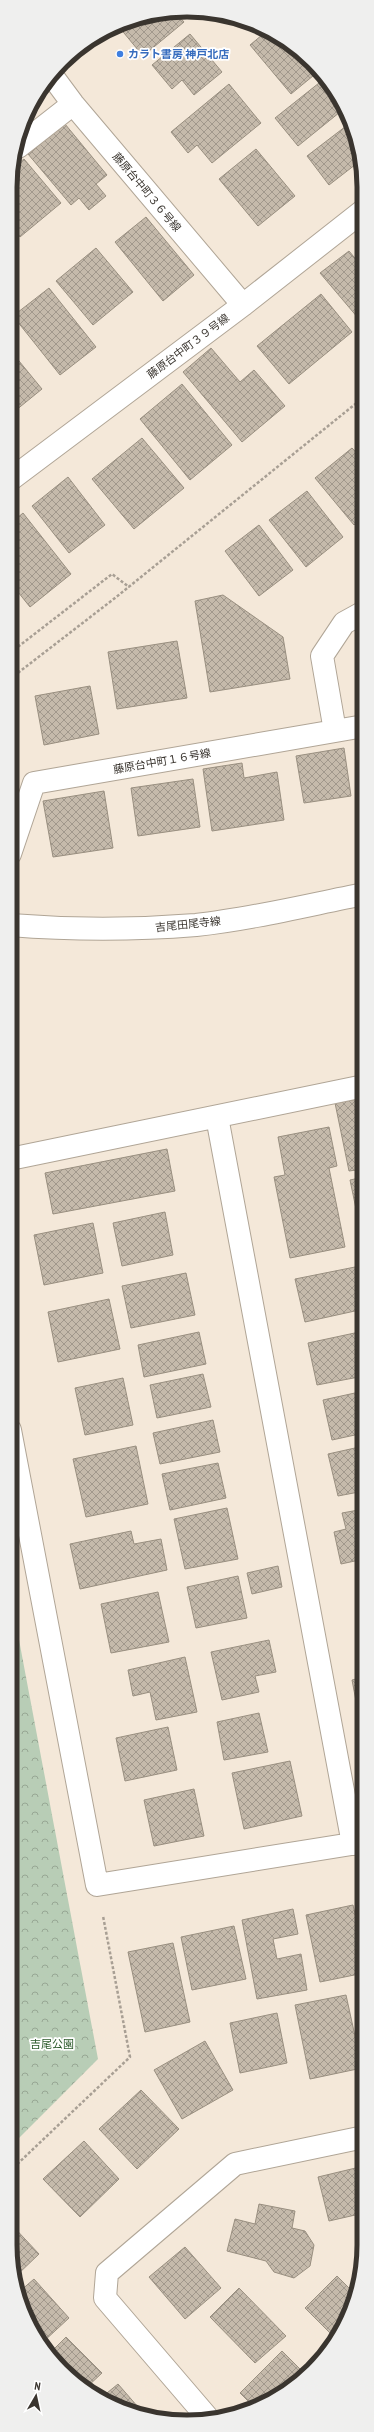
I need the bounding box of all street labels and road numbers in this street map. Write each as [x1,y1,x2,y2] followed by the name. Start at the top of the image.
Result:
[110,150,184,234] street label: 藤原台中町３６号線
[144,311,232,381] street label: 藤原台中町３９号線
[112,746,212,776] street label: 藤原台中町１６号線
[154,914,222,934] street label: 吉尾田尾寺線

